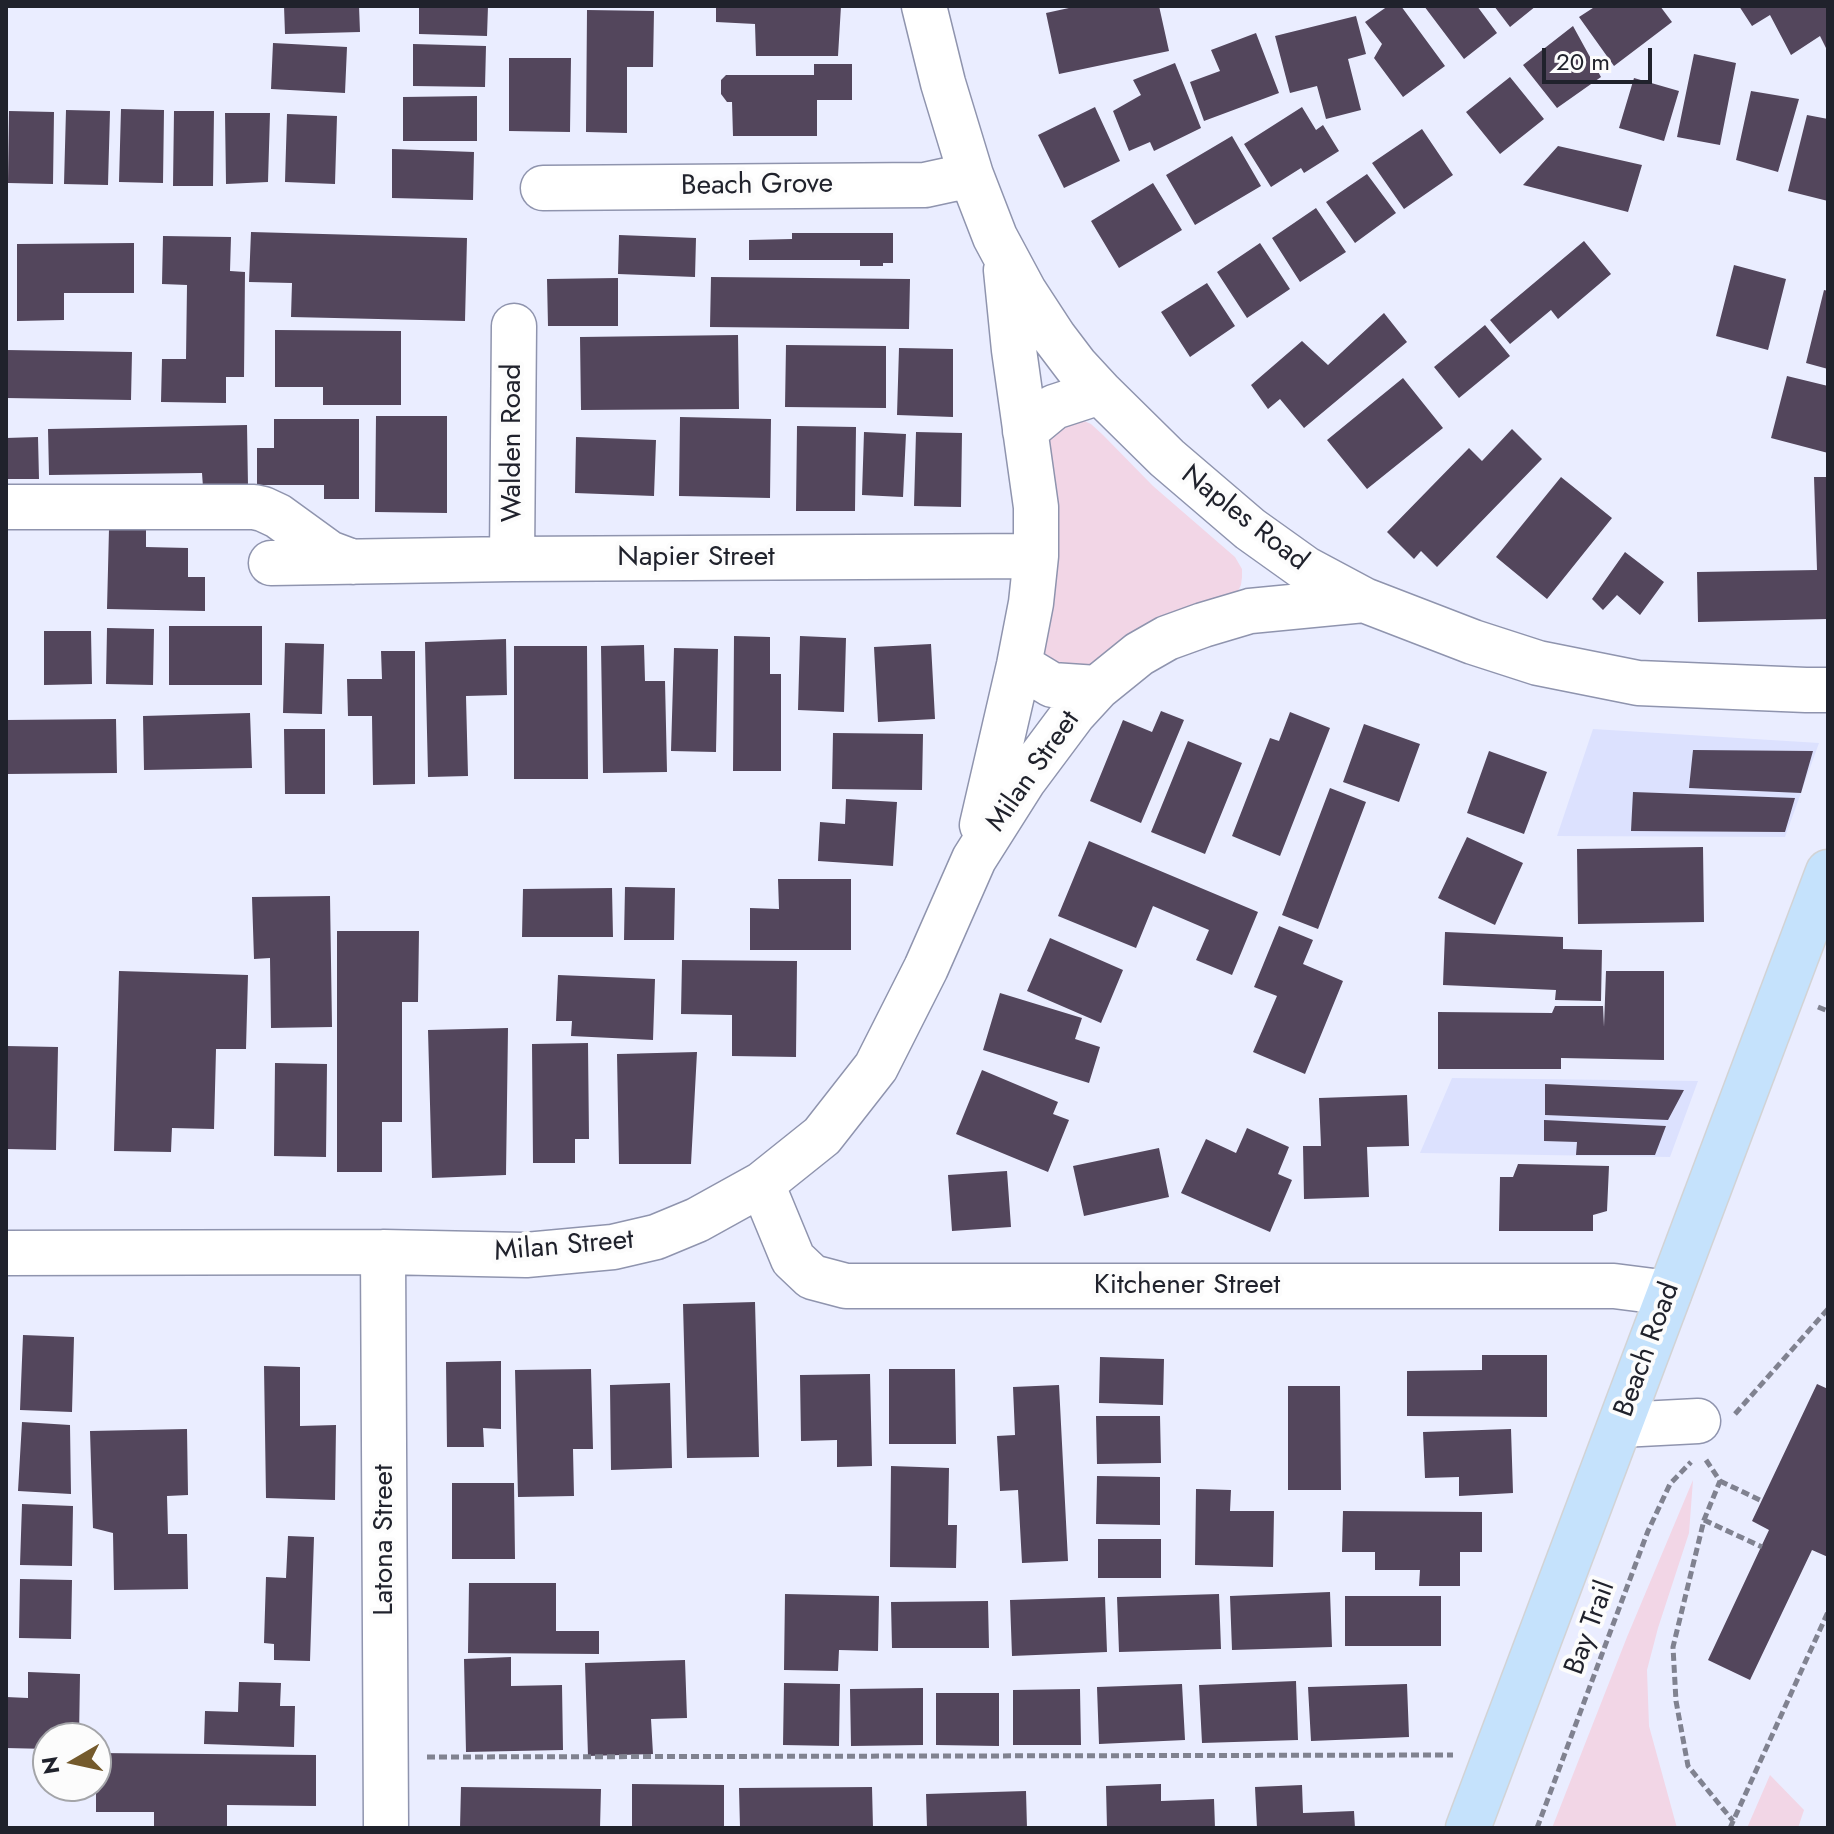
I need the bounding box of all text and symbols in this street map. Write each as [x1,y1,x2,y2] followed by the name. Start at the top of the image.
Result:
[1546,32,1656,82] scale bar
[1556,44,1610,79] text: 20 m
[681,168,833,204] street label: Beach Grove
[496,364,530,522] street label: Walden Road
[1174,459,1314,579] street label: Naples Road
[617,541,775,575] street label: Napier Street
[980,705,1088,839] street label: Milan Street
[493,1224,635,1270] street label: Milan Street
[1094,1269,1280,1303] street label: Kitchener Street
[1608,1278,1688,1422] street label: Beach Road
[368,1464,402,1616] street label: Latona Street
[1559,1577,1623,1679] street label: Bay Trail
[32,1722,112,1802] north arrow
[33,1754,67,1777] text: N

